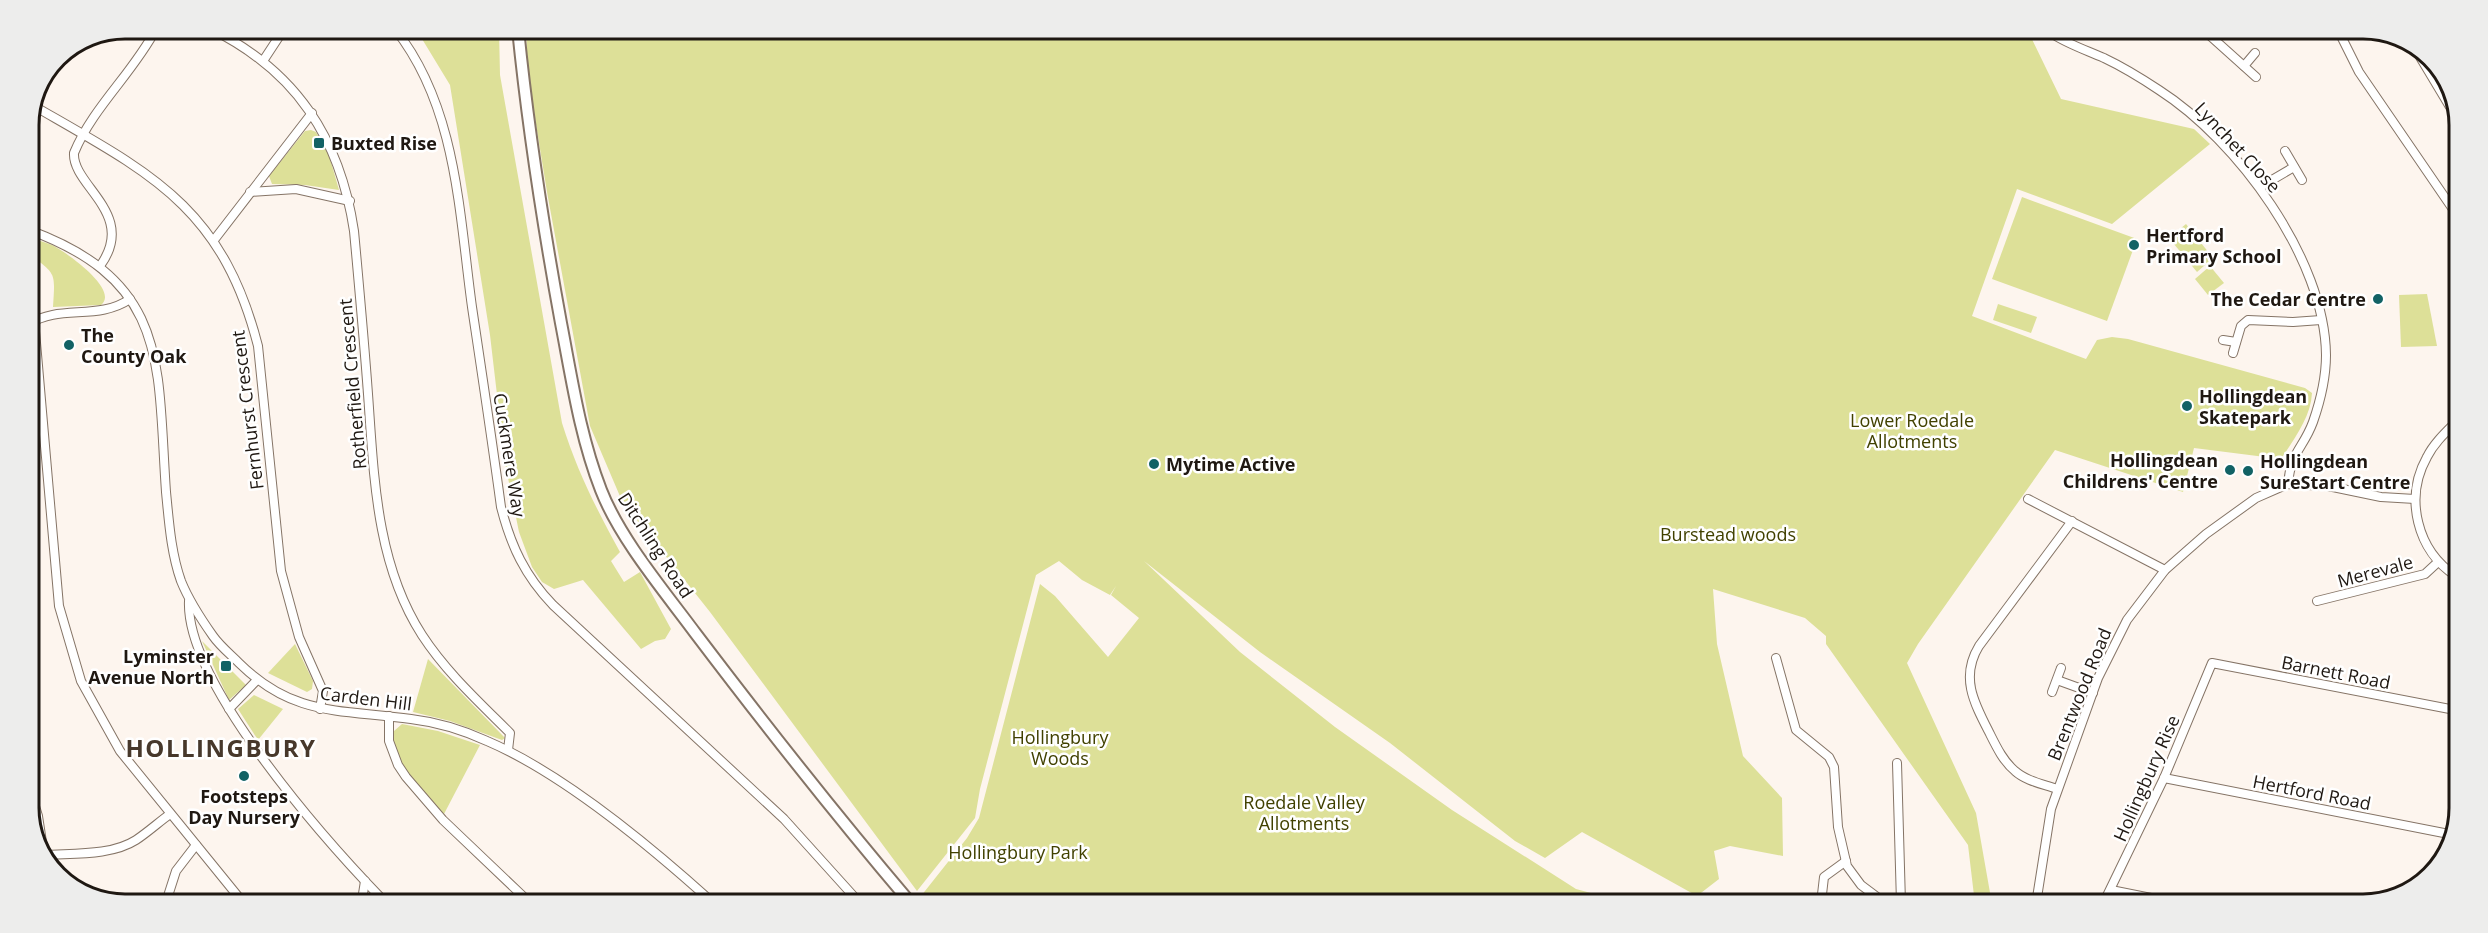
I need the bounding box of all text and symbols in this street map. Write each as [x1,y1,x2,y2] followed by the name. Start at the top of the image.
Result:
[2190,97,2286,197] street label: Lynchet Close
[331,131,437,155] place label: Buxted Rise
[312,136,326,150] marker: Buxted Rise
[2146,223,2281,268] place label: Hertford Primary School
[2127,238,2141,252] marker: Hertford Primary School
[2211,287,2366,311] place label: The Cedar Centre
[2371,292,2385,306] marker: The Cedar Centre
[333,298,371,470] street label: Rotherfield Crescent
[81,323,187,368] place label: The County Oak
[225,329,269,491] street label: Fernhurst Crescent
[62,338,76,352] marker: The County Oak
[2199,384,2307,429] place label: Hollingdean Skatepark
[488,391,532,520] street label: Cuckmere Way
[2180,399,2194,413] marker: Hollingdean Skatepark
[1850,408,1974,453] park label: Lower Roedale Allotments
[2063,448,2218,493] place label: Hollingdean Childrens' Centre
[2260,449,2410,494] place label: Hollingdean SureStart Centre
[1166,452,1295,476] place label: Mytime Active
[1147,457,1161,471] marker: Mytime Active
[2223,463,2237,477] marker: Hollingdean Childrens' Centre
[2241,464,2255,478] marker: Hollingdean SureStart Centre
[613,488,699,602] street label: Ditchling Road
[1660,522,1796,546] park label: Burstead woods
[2335,549,2415,593] street label: Merevale
[2042,624,2116,764] street label: Brentwood Road
[88,644,214,689] place label: Lyminster Avenue North
[2279,650,2393,694] street label: Barnett Road
[219,659,233,673] marker: Lyminster Avenue North
[319,680,413,716] street label: Carden Hill
[2107,711,2185,845] street label: Hollingbury Rise
[1012,725,1109,770] park label: Hollingbury Woods
[125,731,317,764] district label: HOLLINGBURY
[237,769,251,783] marker: Footsteps Day Nursery
[2251,769,2373,815] street label: Hertford Road
[188,784,301,829] place label: Footsteps Day Nursery
[1243,790,1366,835] park label: Roedale Valley Allotments
[948,840,1088,864] park label: Hollingbury Park

